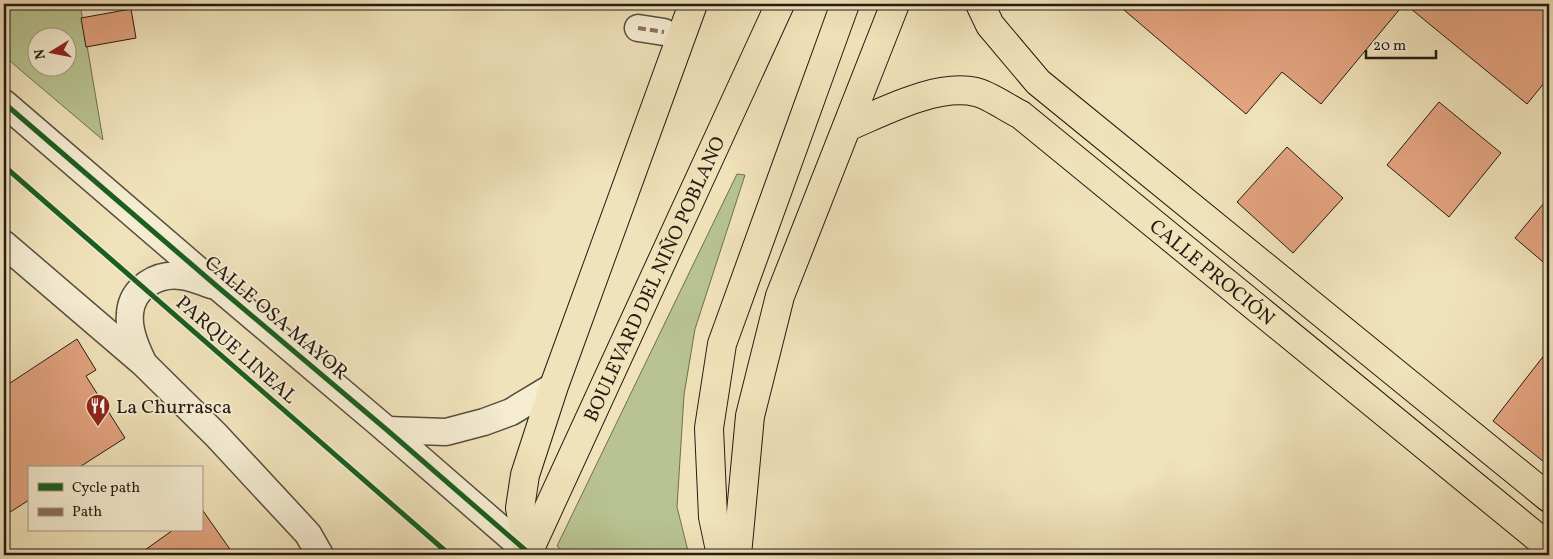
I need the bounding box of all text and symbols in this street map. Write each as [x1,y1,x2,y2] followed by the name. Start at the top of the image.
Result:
[28,28,78,78] north arrow
[1366,28,1436,60] scale bar
[1373,36,1406,57] text: 20 m
[30,47,51,61] text: N
[578,132,733,427] street label: BOULEVARD DEL NIÑO POBLANO
[1143,214,1280,333] street label: CALLE PROCIÓN
[198,250,354,387] street label: CALLE OSA MAYOR
[169,290,303,411] street label: PARQUE LINEAL
[85,393,111,427] restaurant icon: La Churrasca
[116,394,232,422] place label: La Churrasca
[28,466,202,532] legend
[72,478,140,499] text: Cycle path
[72,502,102,523] text: Path

